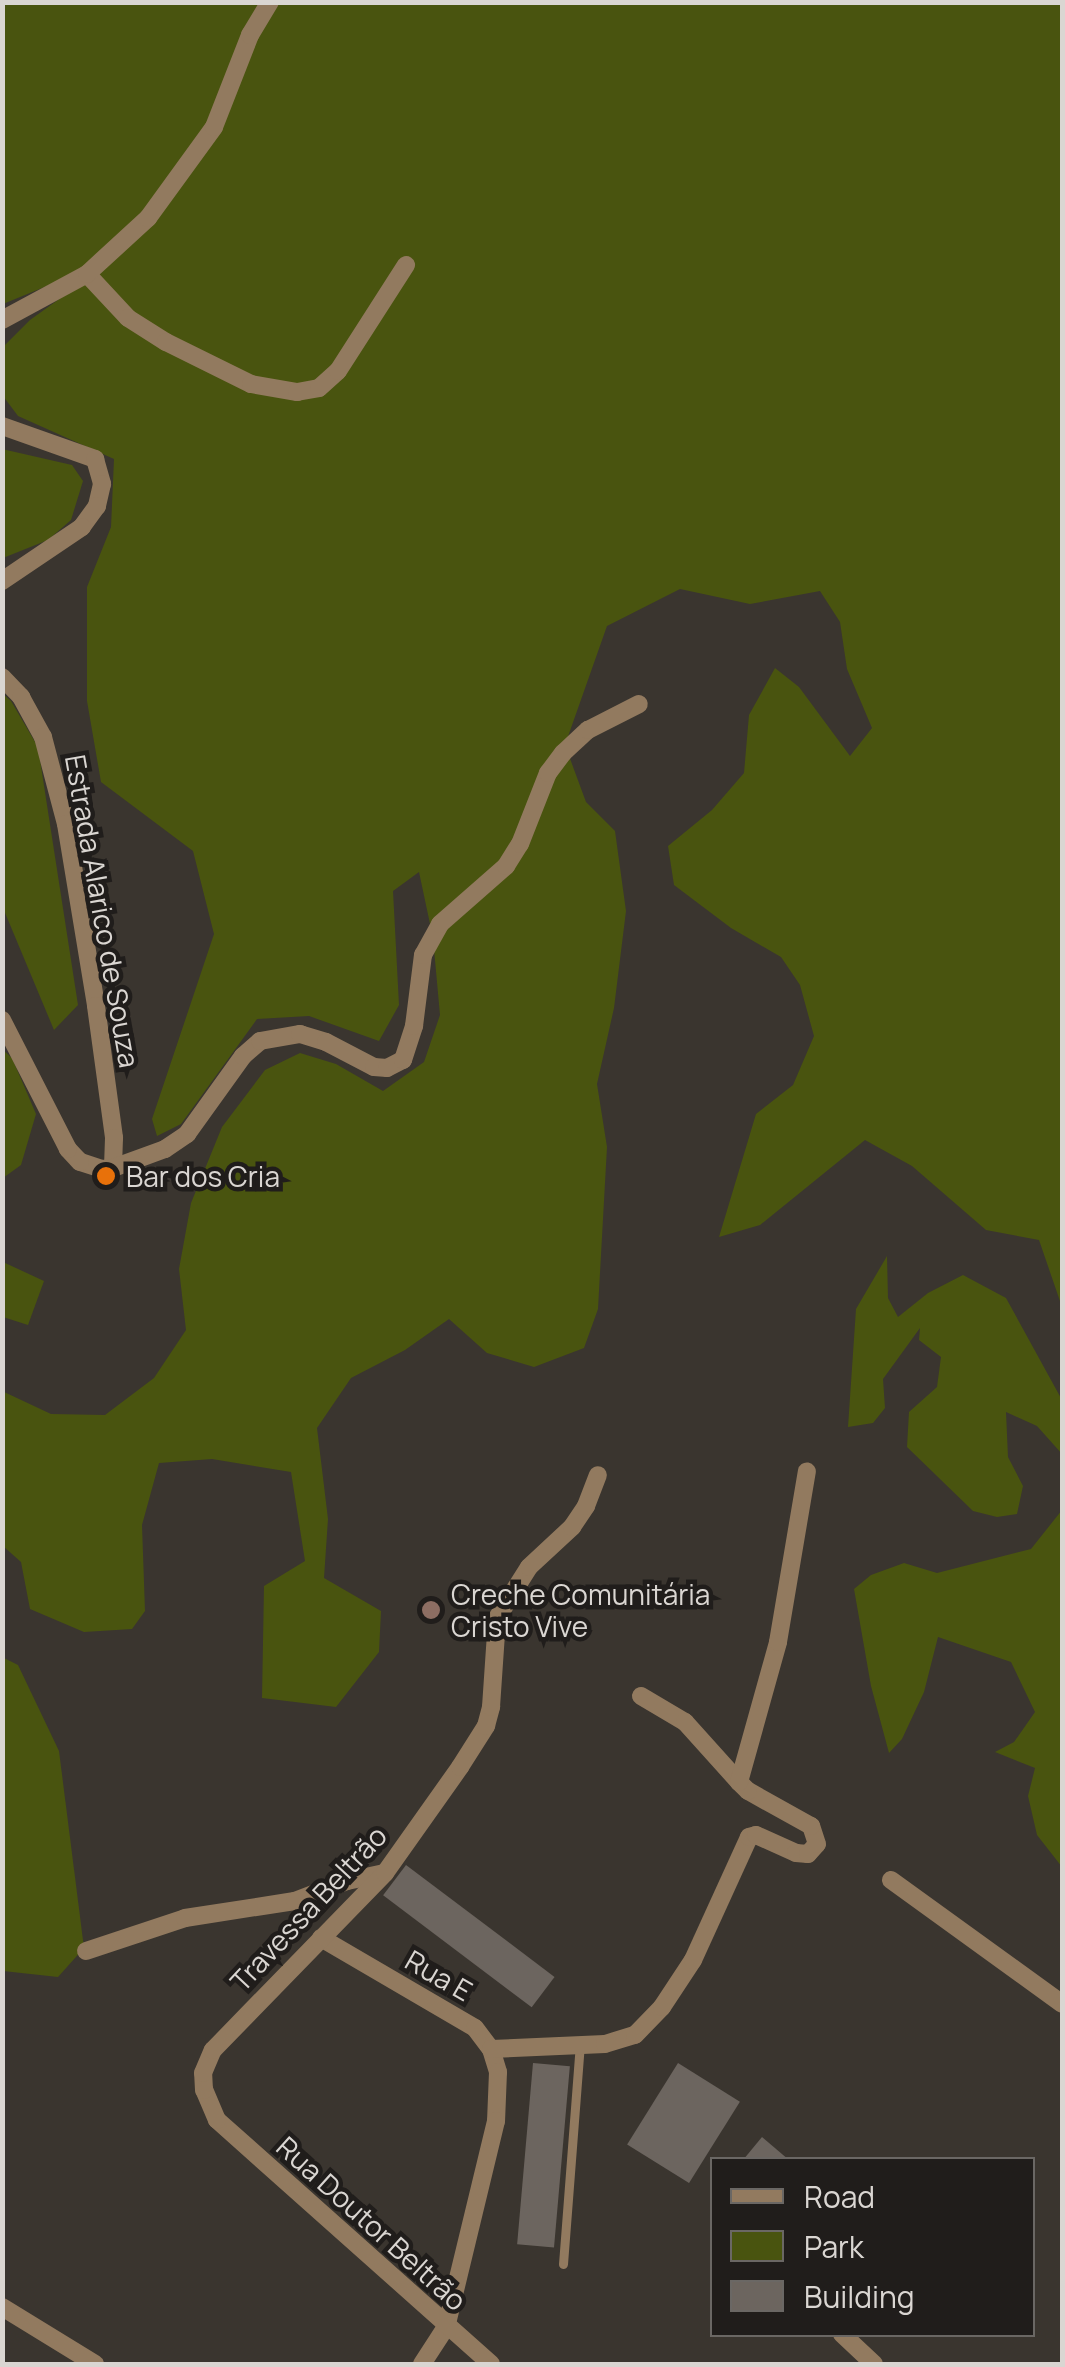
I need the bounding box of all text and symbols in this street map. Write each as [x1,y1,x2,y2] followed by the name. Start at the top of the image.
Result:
[59,752,147,1070] street label: Estrada Alarico de Souza
[126,1159,280,1193] place label: Bar dos Cria
[95,1165,117,1187] marker: Bar dos Cria
[451,1577,710,1643] place label: Creche Comunitária Cristo Vive
[420,1599,442,1621] marker: Creche Comunitária Cristo Vive
[223,1819,393,1997] street label: Travessa Beltrão
[400,1943,478,2007] street label: Rua E
[270,2129,474,2317] street label: Rua Doutor Beltrão
[710,2157,1035,2337] legend
[804,2176,875,2217] text: Road
[804,2226,864,2267] text: Park
[804,2276,915,2317] text: Building

